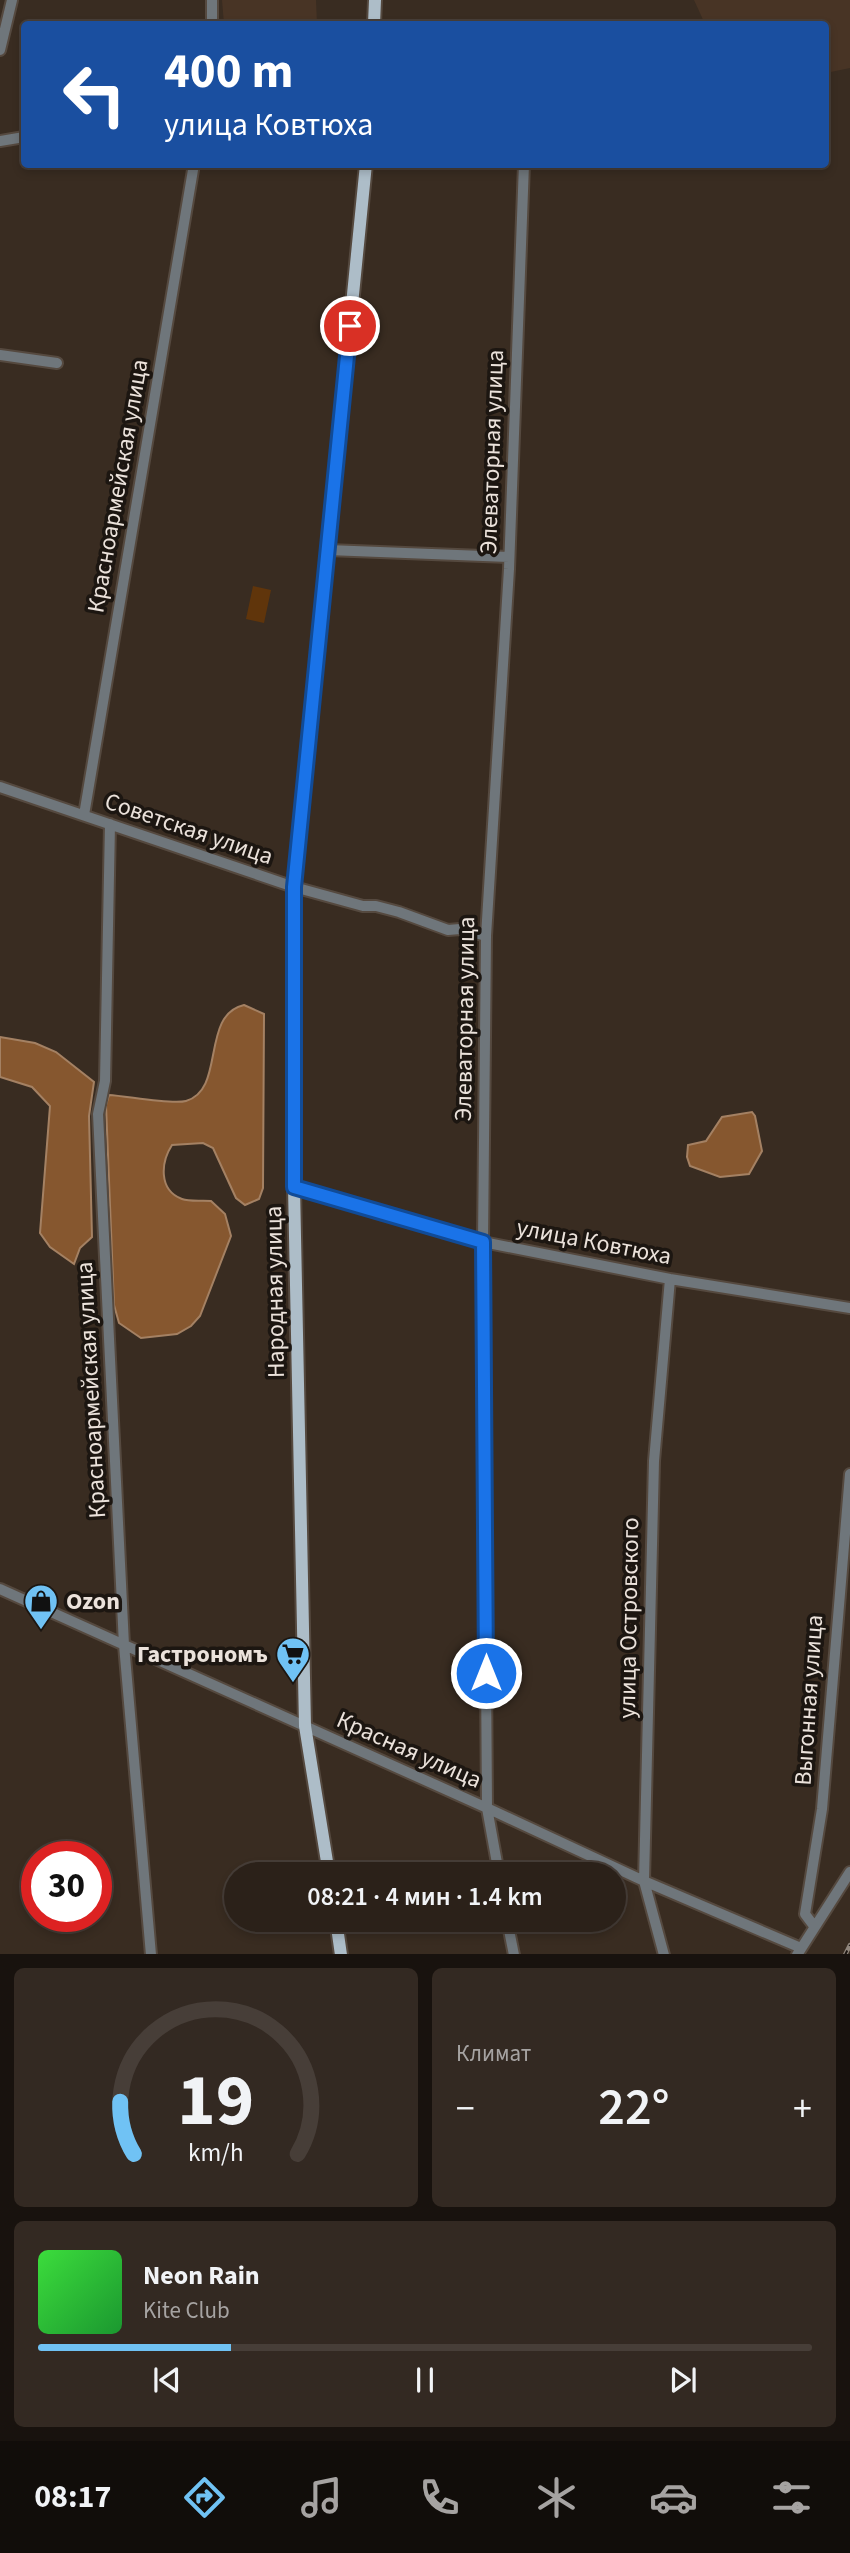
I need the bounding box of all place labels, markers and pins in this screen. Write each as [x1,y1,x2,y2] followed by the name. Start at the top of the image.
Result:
[320,296,380,356] pin
[22,1582,60,1631] shop icon: Ozon
[66,1584,120,1619] place label: Ozon
[274,1635,312,1684] supermarket icon: Гастрономъ
[137,1637,268,1672] place label: Гастрономъ

